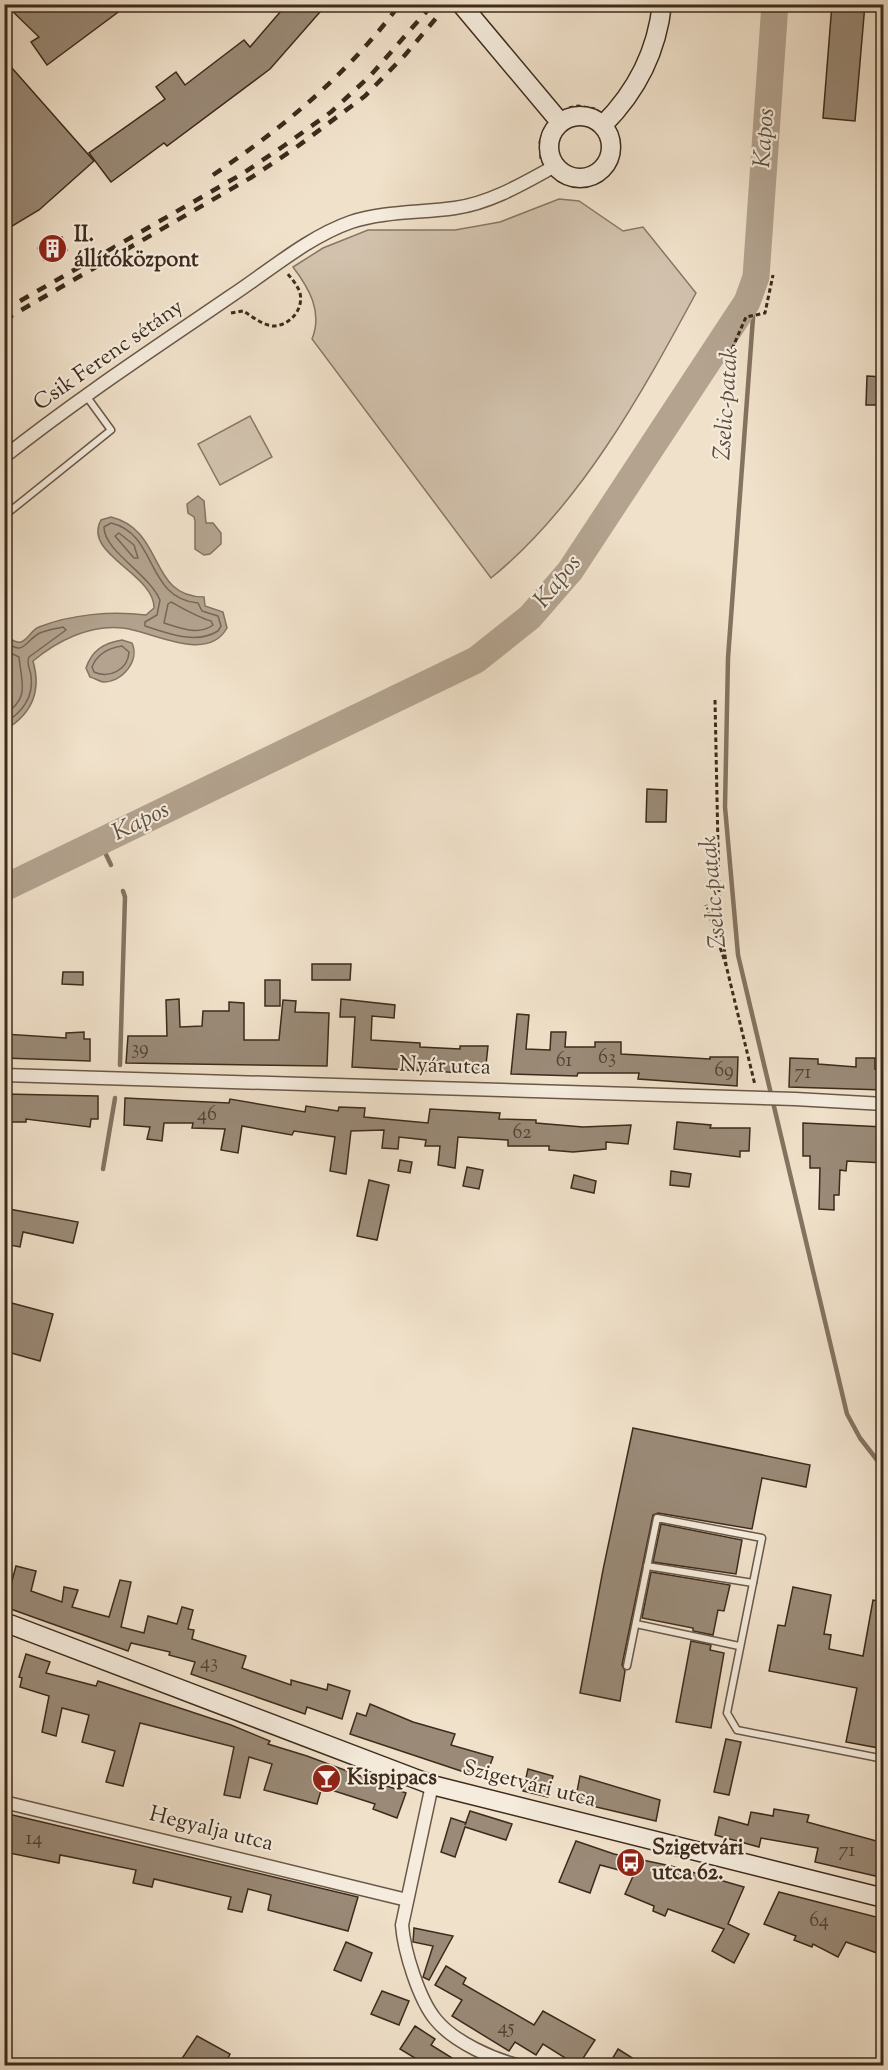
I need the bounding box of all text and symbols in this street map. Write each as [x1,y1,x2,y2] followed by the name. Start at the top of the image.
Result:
[746,107,784,169] water label: Kapos
[74,220,199,277] place label: II. állítóközpont
[37,233,69,265] building icon: II. állítóközpont
[27,292,191,420] street label: Csik Ferenc sétány
[706,346,748,462] water label: Zselic-patak
[526,548,590,616] water label: Kapos
[107,794,175,850] water label: Kapos
[692,834,736,950] water label: Zselic-patak
[131,1035,149,1064] house number: 39
[598,1044,616,1073] house number: 63
[556,1047,572,1076] house number: 61
[399,1049,491,1085] street label: Nyár utca
[714,1057,734,1086] house number: 69
[795,1059,812,1088] house number: 71
[197,1101,217,1130] house number: 46
[512,1119,532,1148] house number: 62
[200,1649,218,1678] house number: 43
[459,1753,599,1817] street label: Szigetvári utca
[310,1763,342,1795] bar icon: Kispipacs
[347,1763,437,1795] place label: Kispipacs
[146,1799,276,1861] street label: Hegyalja utca
[26,1825,42,1854] house number: 14
[652,1833,744,1890] place label: Szigetvári utca 62.
[839,1837,856,1866] house number: 71
[615,1846,647,1878] bus stop icon: Szigetvári utca 62.
[809,1907,829,1936] house number: 64
[498,2014,515,2043] house number: 45

